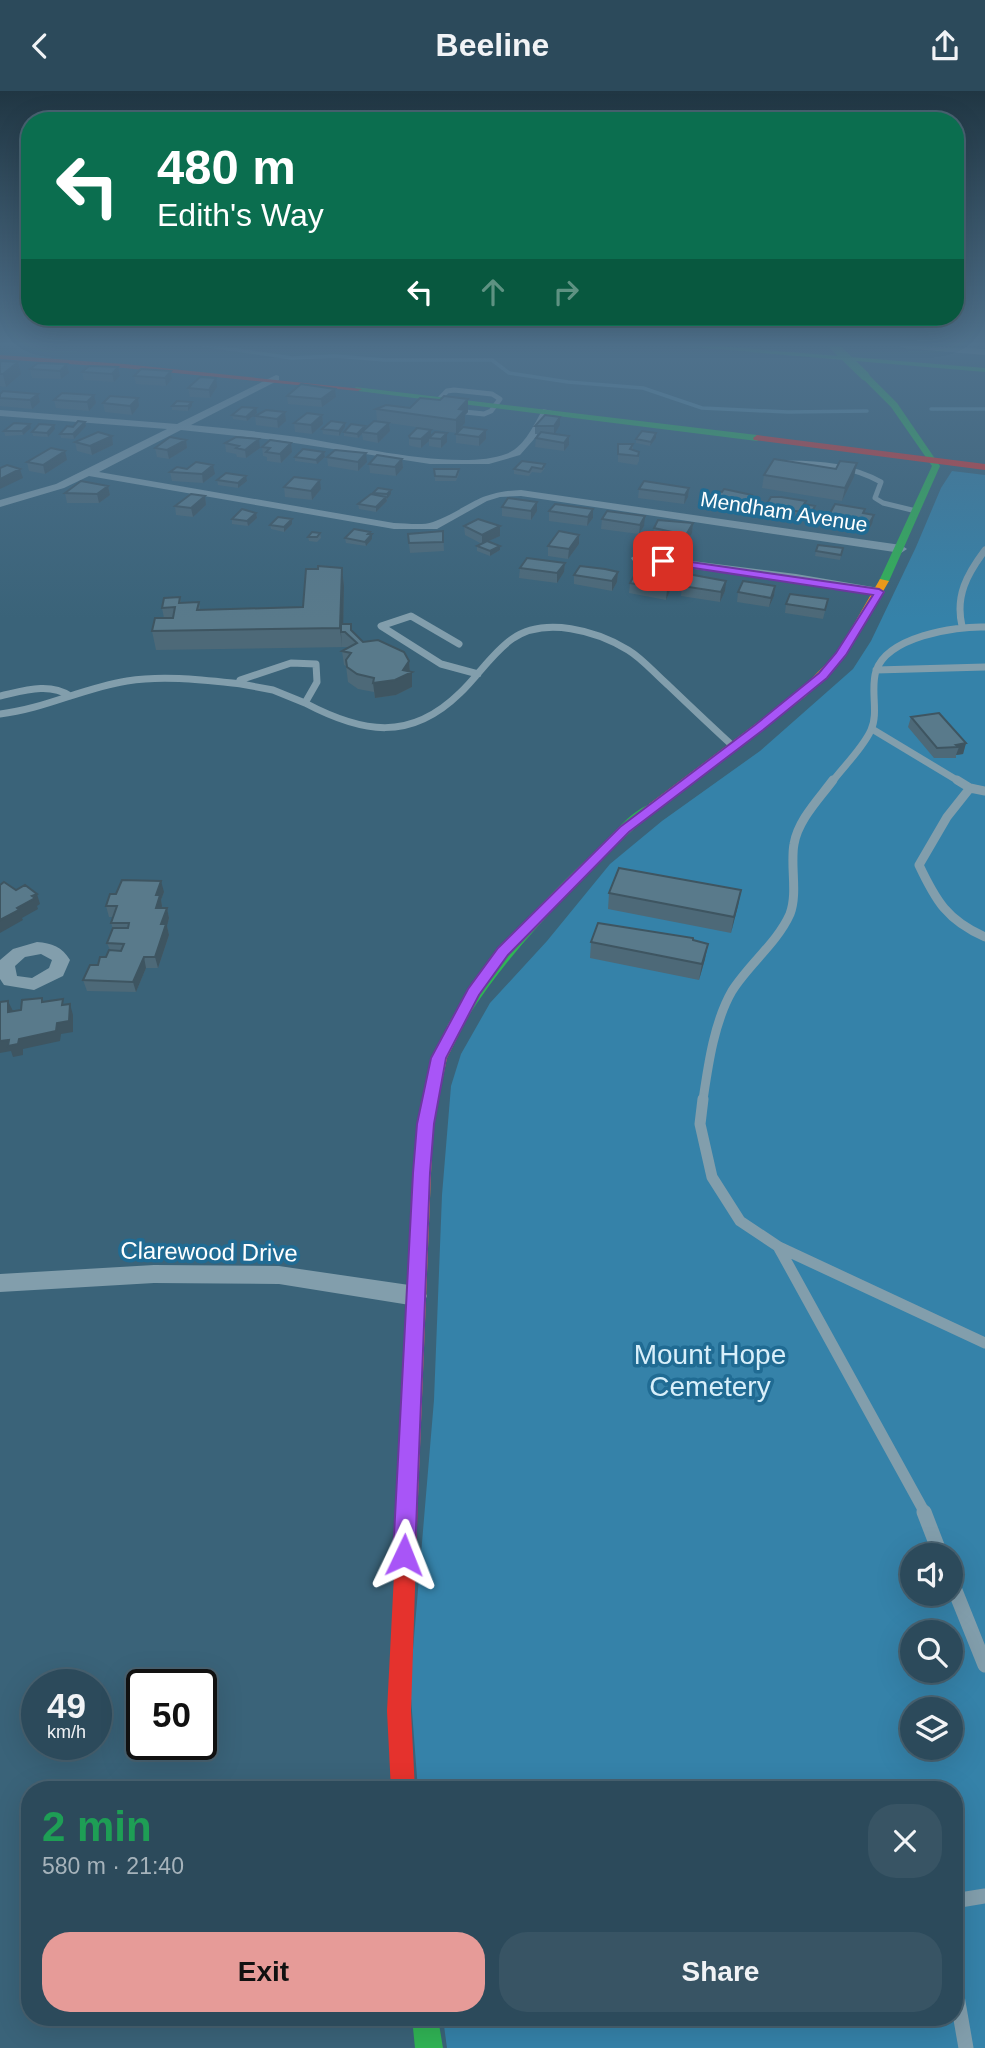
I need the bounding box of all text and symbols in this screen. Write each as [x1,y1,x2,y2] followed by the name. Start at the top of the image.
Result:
[21,27,59,65] icon: back
[436,27,549,63] text: Beeline
[926,27,964,65] icon: share
[42,140,133,231] icon: left
[157,140,296,194] text: 480 m
[157,197,324,233] text: Edith's Way
[401,273,439,311] icon: left
[474,273,512,311] icon: ahead
[547,273,585,311] icon: right
[699,487,869,536] street label: Mendham Avenue
[633,531,693,591] pin
[644,542,682,580] icon: arrive
[120,1236,298,1267] street label: Clarewood Drive
[634,1339,786,1402] park label: Mount Hope Cemetery
[367,1518,441,1592] position arrow
[900,1543,963,1760] map controls
[900,1543,963,1606] button: sound
[900,1620,963,1683] button: search
[126,1669,217,1760] speed limit sign: 50
[47,1686,86,1725] text: 49
[900,1697,963,1760] button: layers
[47,1722,86,1742] text: km/h
[42,1803,152,1850] text: 2 min
[868,1804,942,1878] button: close
[42,1853,184,1879] text: 580 m · 21:40
[42,1932,485,2012] button: Exit
[499,1932,942,2012] button: Share

